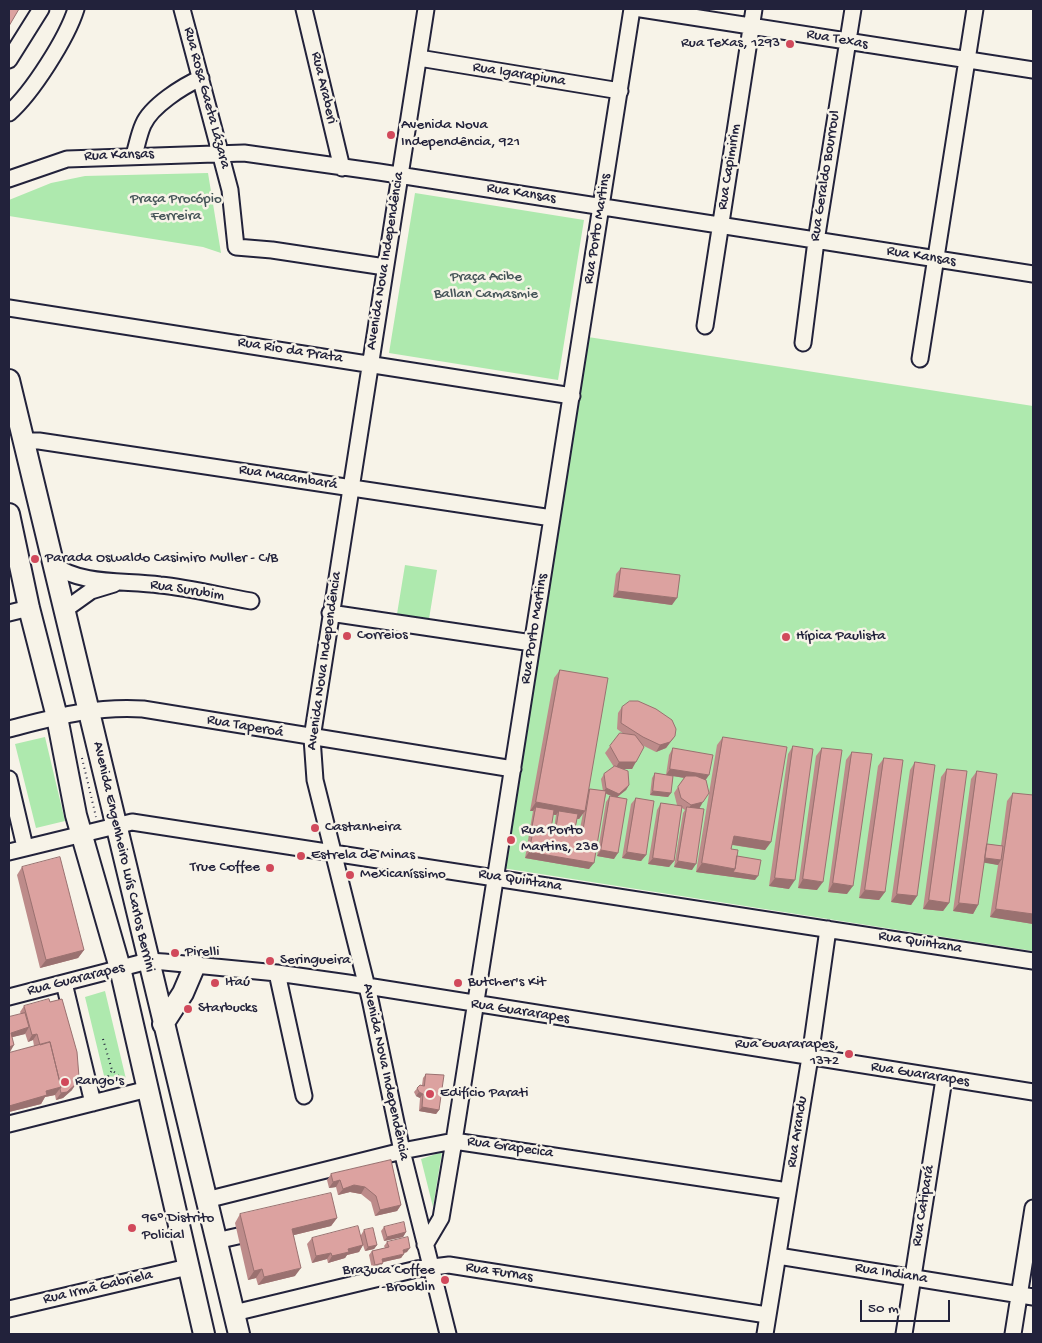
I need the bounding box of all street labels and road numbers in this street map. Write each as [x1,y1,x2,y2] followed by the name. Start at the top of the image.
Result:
[178,25,234,171] street label: Rua Rosa Gaeta Lázara
[805,26,869,54] street label: Rua Texas
[306,50,340,126] street label: Rua Araberi
[471,59,567,91] street label: Rua Igarapiuna
[807,109,845,243] street label: Rua Geraldo Bourroul
[714,123,746,211] street label: Rua Capimirim
[84,146,154,166] street label: Rua Kansas
[363,171,409,351] street label: Avenida Nova Independência
[580,172,616,286] street label: Rua Porto Martins
[485,180,557,208] street label: Rua Kansas
[885,243,957,271] street label: Rua Kansas
[236,334,344,368] street label: Rua Rio da Prata
[237,461,339,495] street label: Rua Macambará
[304,571,346,751] street label: Avenida Nova Independência
[517,572,553,686] street label: Rua Porto Martins
[149,576,225,606] street label: Rua Surubim
[205,711,285,743] street label: Rua Taperoá
[88,740,158,974] street label: Avenida Engenheiro Luís Carlos Berrini
[477,866,563,896] street label: Rua Quintana
[877,928,963,958] street label: Rua Quintana
[26,959,126,1001] street label: Rua Guararapes
[357,982,413,1162] street label: Avenida Nova Independência
[469,995,571,1029] street label: Rua Guararapes
[869,1058,971,1092] street label: Rua Guararapes
[783,1095,813,1169] street label: Rua Arandu
[466,1133,554,1163] street label: Rua Grapecica
[909,1164,939,1248] street label: Rua Catipará
[464,1259,534,1287] street label: Rua Furnas
[853,1259,929,1289] street label: Rua Indiana
[41,1267,155,1309] street label: Rua Irmã Gabriela

